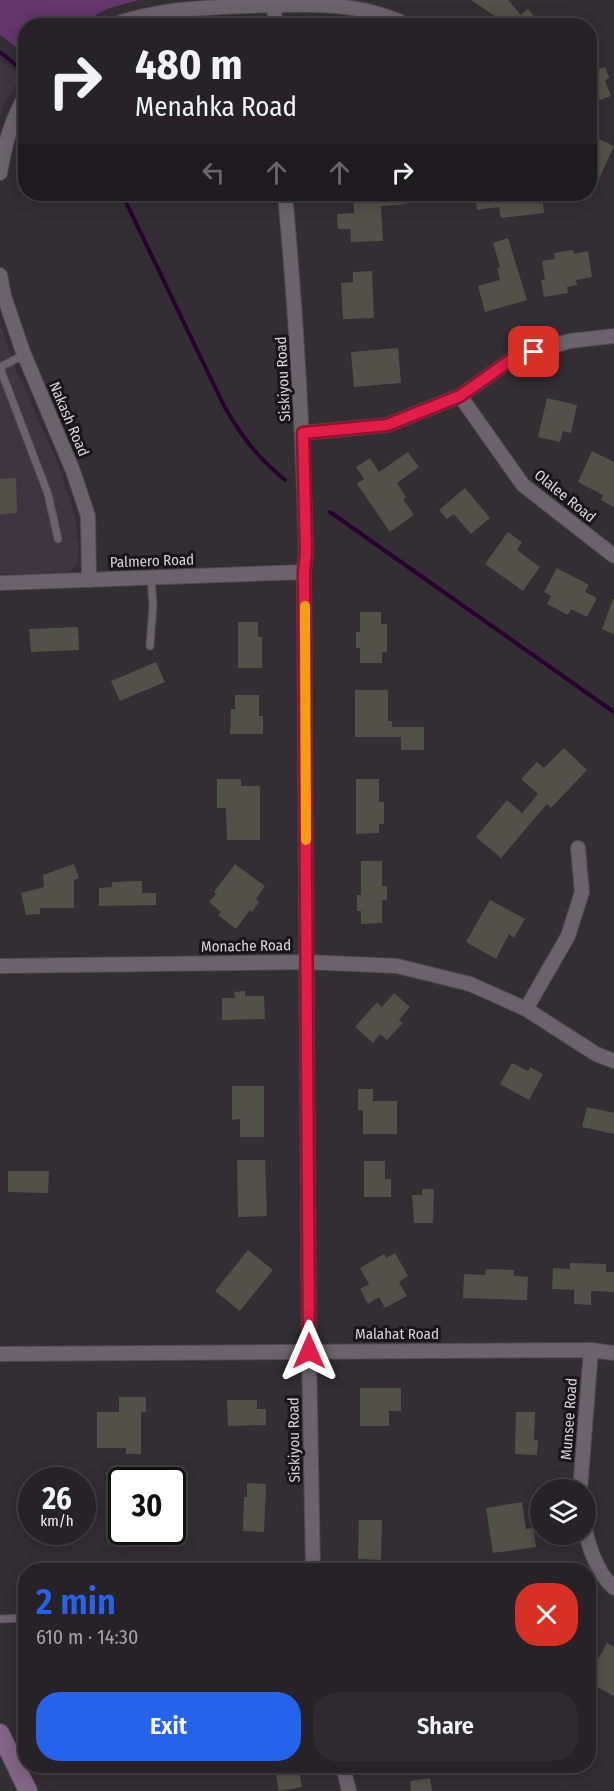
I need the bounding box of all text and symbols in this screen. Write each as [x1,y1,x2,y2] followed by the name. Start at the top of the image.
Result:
[135,40,242,90] text: 480 m
[36,42,114,120] icon: right
[135,91,297,123] text: Menahka Road
[197,156,230,189] icon: left
[260,156,293,189] icon: ahead
[323,156,356,189] icon: ahead
[386,156,419,189] icon: right
[508,326,559,377] pin
[517,335,550,368] icon: arrive
[272,336,294,422] street label: Siskiyou Road
[45,379,93,459] street label: Nakash Road
[531,466,599,526] street label: Olalee Road
[109,551,195,571] street label: Palmero Road
[201,936,291,956] street label: Monache Road
[277,1319,341,1383] position arrow
[355,1325,439,1343] street label: Malahat Road
[557,1377,581,1461] street label: Munsee Road
[284,1397,304,1483] street label: Siskiyou Road
[108,1467,186,1545] speed limit sign: 30
[530,1479,596,1545] map controls
[530,1479,596,1545] button: layers
[42,1481,72,1517] text: 26
[40,1512,74,1530] text: km/h
[36,1580,116,1624] text: 2 min
[515,1583,578,1646] button: close
[36,1625,138,1649] text: 610 m · 14:30
[36,1692,301,1761] button: Exit
[313,1692,578,1761] button: Share

